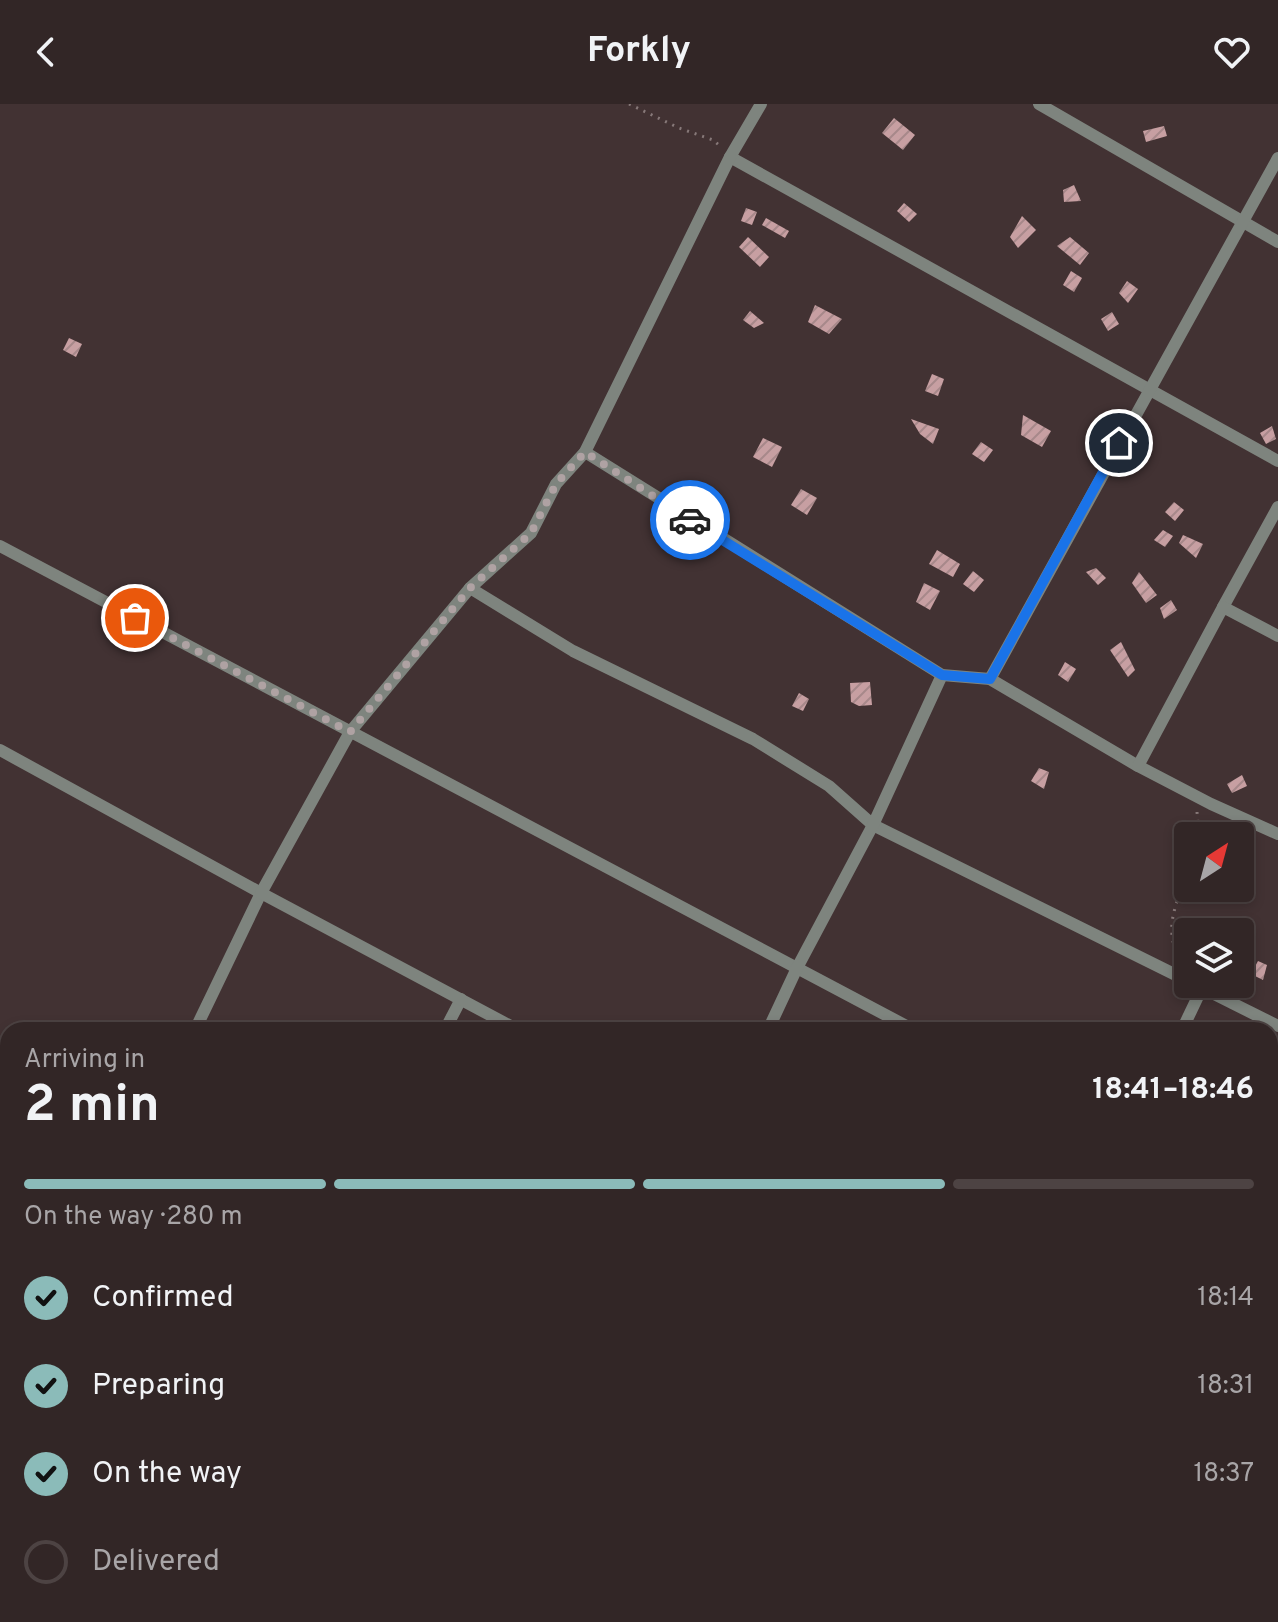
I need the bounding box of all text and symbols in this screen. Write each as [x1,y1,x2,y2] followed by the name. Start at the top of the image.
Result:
[587,29,691,75] text: Forkly
[24,30,68,74] icon: back
[1210,30,1254,74] icon: heart
[1085,409,1153,477] pin
[1097,421,1141,465] icon: home
[650,480,730,560] courier
[668,498,712,542] icon: car
[101,584,169,652] pin
[113,596,157,640] icon: bag
[1174,822,1254,902] north arrow
[1174,822,1254,998] map controls
[1174,918,1254,998] button: layers
[24,1044,145,1077] text: Arriving in
[1092,1072,1254,1109] text: 18:41–18:46
[24,1074,160,1140] text: 2 min
[24,1201,243,1234] text: On the way · 280 m
[24,1276,68,1320] icon: check
[92,1280,234,1317] text: Confirmed
[1197,1282,1254,1315] text: 18:14
[24,1364,68,1408] icon: check
[92,1368,225,1405] text: Preparing
[1197,1370,1254,1403] text: 18:31
[24,1452,68,1496] icon: check
[92,1456,242,1493] text: On the way
[1194,1458,1254,1491] text: 18:37
[92,1544,220,1581] text: Delivered

